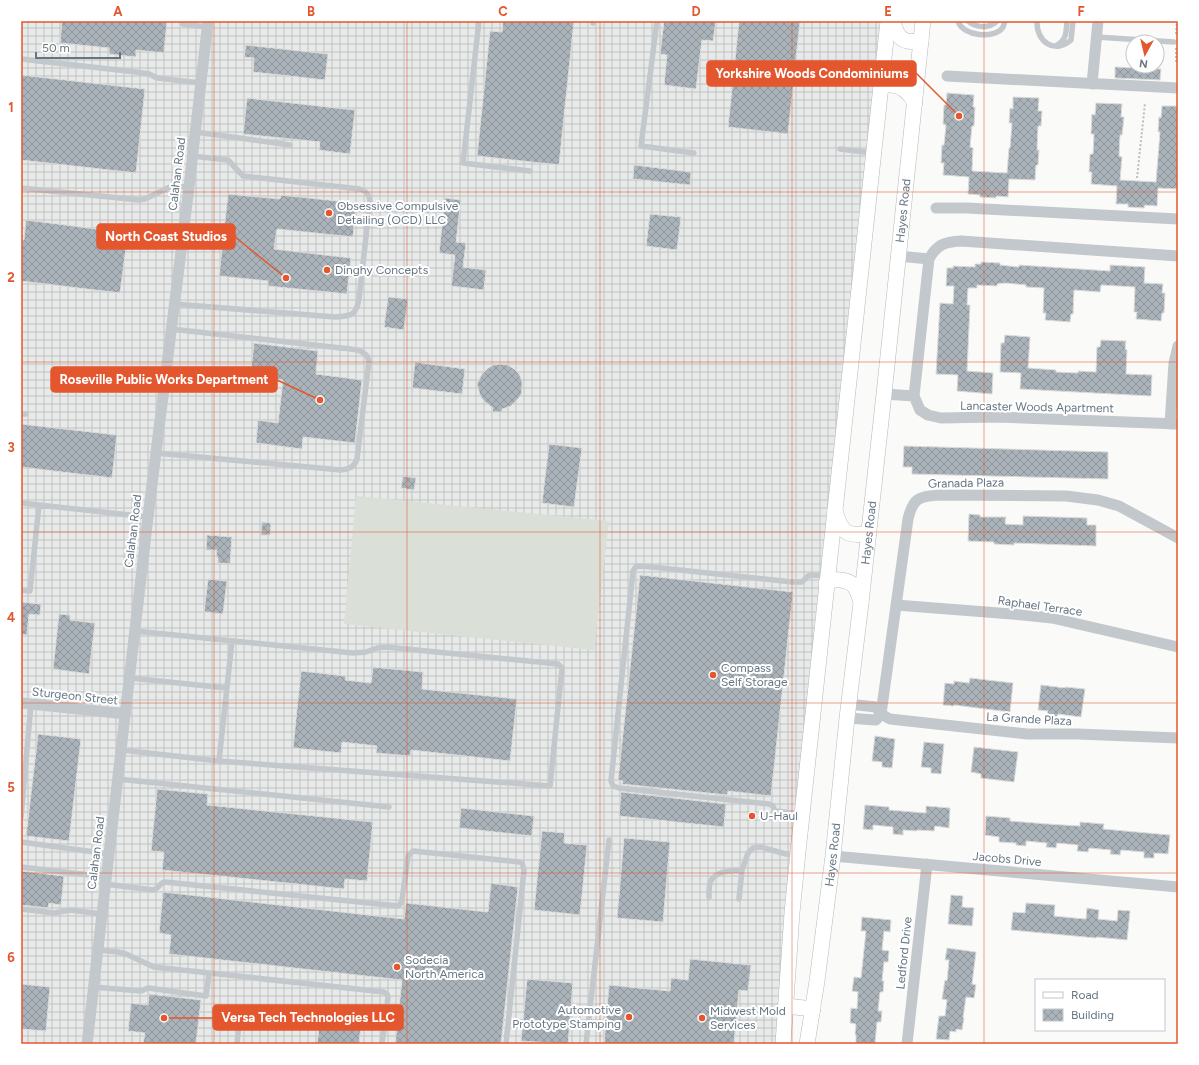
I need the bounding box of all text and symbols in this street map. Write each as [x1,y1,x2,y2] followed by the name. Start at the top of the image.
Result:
[113,4,123,19] text: A
[307,4,315,19] text: B
[498,4,508,19] text: C
[691,4,701,19] text: D
[884,4,892,19] text: E
[1077,4,1085,19] text: F
[36,34,120,60] scale bar
[1125,34,1165,74] north arrow
[42,41,70,55] text: 50 m
[1139,56,1149,70] text: N
[707,61,916,86] callout: Yorkshire Woods Condominiums
[715,66,909,81] text: Yorkshire Woods Condominiums
[8,100,14,115] text: 1
[166,137,188,211] street label: Calahan Road
[893,178,913,243] street label: Hayes Road
[337,199,459,227] place label: Obsessive Compulsive Detailing (OCD) LLC
[324,208,334,218] marker: Obsessive Compulsive Detailing (OCD) LLC
[97,224,235,249] callout: North Coast Studios
[105,229,227,244] text: North Coast Studios
[335,263,429,277] place label: Dinghy Concepts
[322,265,332,275] marker: Dinghy Concepts
[7,270,15,285] text: 2
[51,367,277,392] callout: Roseville Public Works Department
[59,372,269,387] text: Roseville Public Works Department
[960,399,1114,415] street label: Lancaster Woods Apartment
[7,440,15,455] text: 3
[928,475,1004,491] street label: Granada Plaza
[122,494,144,568] street label: Calahan Road
[858,500,879,565] street label: Hayes Road
[997,593,1084,619] street label: Raphael Terrace
[7,610,15,625] text: 4
[721,661,788,689] place label: Compass Self Storage
[708,670,718,680] marker: Compass Self Storage
[31,685,119,708] street label: Sturgeon Street
[986,710,1072,728] street label: La Grande Plaza
[7,780,15,795] text: 5
[760,809,798,823] place label: U-Haul
[747,811,757,821] marker: U-Haul
[85,816,107,890] street label: Calahan Road
[822,822,843,887] street label: Hayes Road
[972,849,1042,869] street label: Jacobs Drive
[893,916,915,990] street label: Ledford Drive
[7,950,15,965] text: 6
[405,953,484,981] place label: Sodecia North America
[392,962,402,972] marker: Sodecia North America
[1035,979,1165,1031] legend
[1071,988,1099,1002] text: Road
[512,1003,621,1031] place label: Automotive Prototype Stamping
[710,1004,786,1032] place label: Midwest Mold Services
[213,1005,403,1030] callout: Versa Tech Technologies LLC
[1071,1008,1114,1022] text: Building
[221,1010,395,1025] text: Versa Tech Technologies LLC
[624,1012,634,1022] marker: Automotive Prototype Stamping
[697,1013,707,1023] marker: Midwest Mold Services

